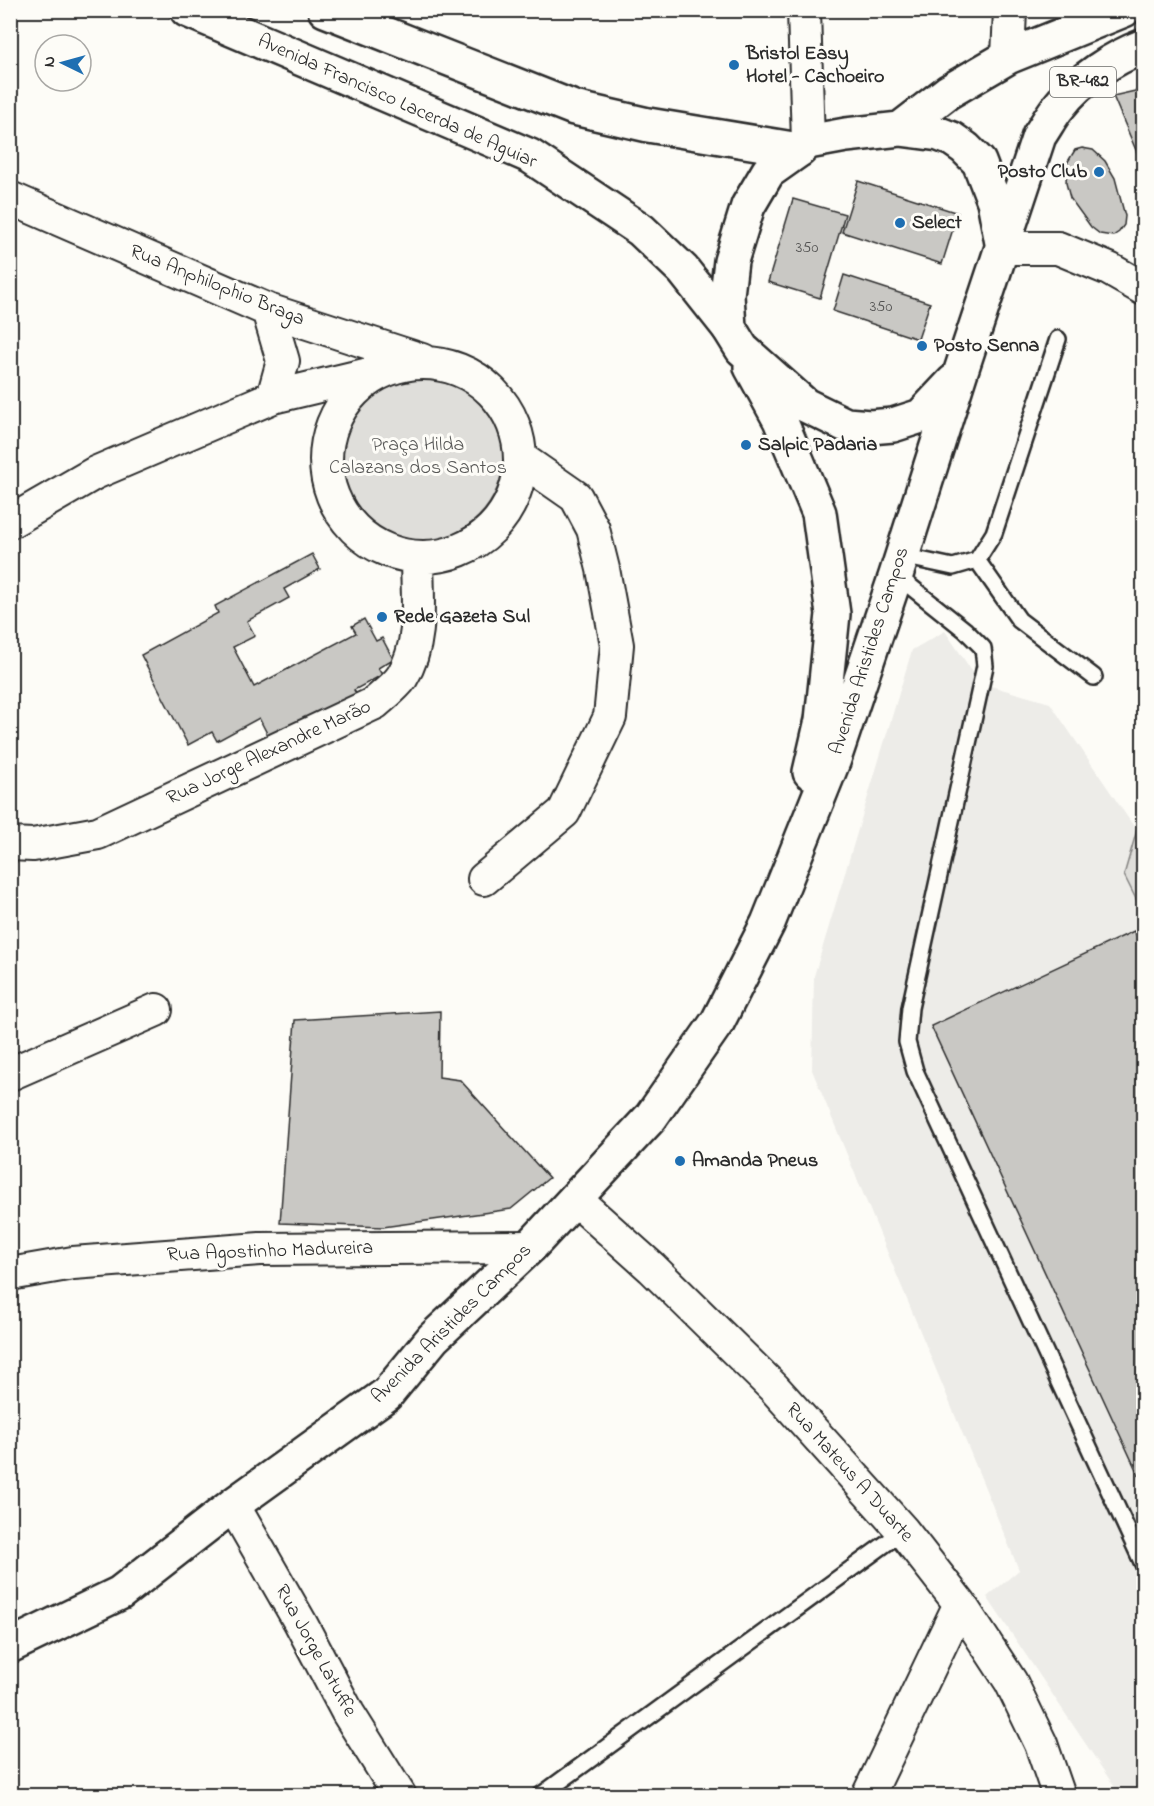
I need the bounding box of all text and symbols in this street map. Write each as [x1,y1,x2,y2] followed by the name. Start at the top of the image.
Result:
[252,27,542,178] street label: Avenida Francisco Lacerda de Aguiar
[33,33,93,93] north arrow
[745,40,884,92] place label: Bristol Easy Hotel - Cachoeiro
[38,55,62,68] text: N
[727,58,741,72] marker: Bristol Easy Hotel - Cachoeiro
[1050,67,1116,97] road number: BR-482
[998,158,1087,187] place label: Posto Club
[1092,165,1106,179] marker: Posto Club
[912,209,962,238] place label: Select
[893,216,907,230] marker: Select
[796,236,818,260] house number: 350
[125,238,309,335] street label: Rua Anphilophio Braga
[870,295,892,319] house number: 350
[934,332,1040,361] place label: Posto Senna
[915,339,929,353] marker: Posto Senna
[329,431,507,483] park label: Praça Hilda Calazans dos Santos
[758,431,877,460] place label: Salpic Padaria
[739,438,753,452] marker: Salpic Padaria
[823,543,917,759] street label: Avenida Aristides Campos
[394,603,530,632] place label: Rede Gazeta Sul
[375,610,389,624] marker: Rede Gazeta Sul
[162,693,377,814] street label: Rua Jorge Alexandre Marão
[692,1147,818,1176] place label: Amanda Pneus
[673,1154,687,1168] marker: Amanda Pneus
[166,1234,374,1271] street label: Rua Agostinho Madureira
[365,1237,539,1411] street label: Avenida Aristides Campos
[778,1397,920,1549] street label: Rua Mateus A Duarte
[266,1580,363,1723] street label: Rua Jorge Latuffe

